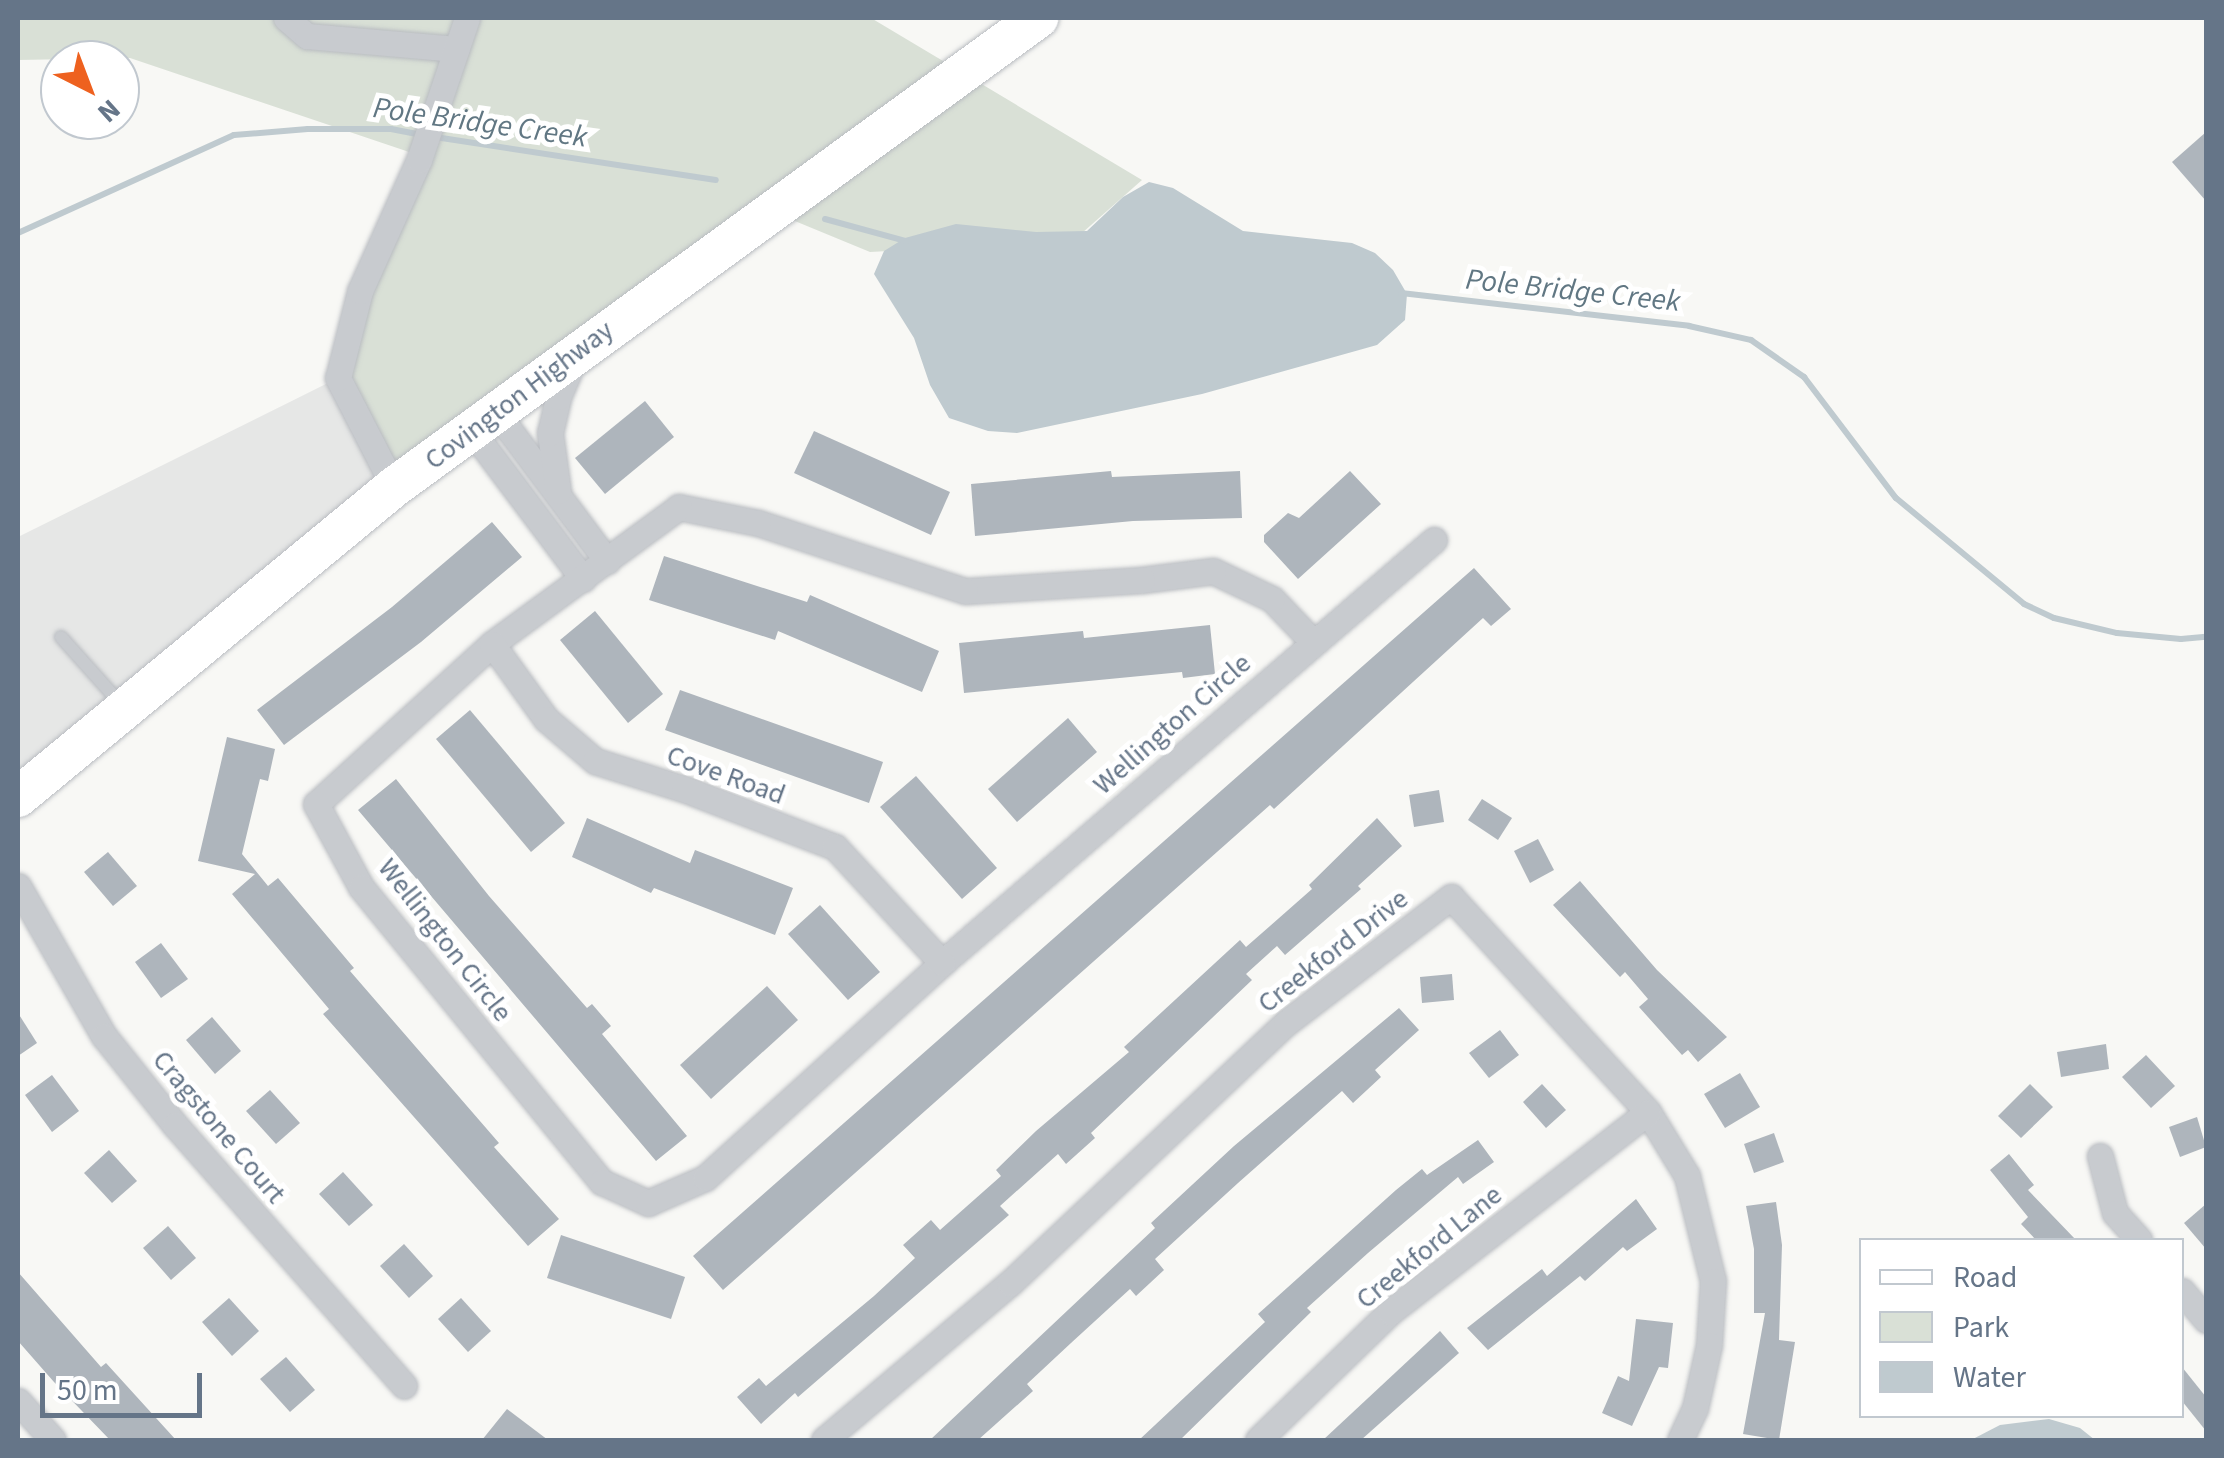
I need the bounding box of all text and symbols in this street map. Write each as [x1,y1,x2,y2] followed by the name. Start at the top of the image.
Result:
[40,40,140,140] north arrow
[88,90,129,132] text: N
[371,90,589,156] water label: Pole Bridge Creek
[1464,262,1682,320] water label: Pole Bridge Creek
[418,313,620,477] street label: Covington Highway
[1086,646,1258,802] street label: Wellington Circle
[662,738,790,812] street label: Cove Road
[371,852,519,1028] street label: Wellington Circle
[1251,882,1415,1020] street label: Creekford Drive
[145,1044,293,1210] street label: Cragstone Court
[1349,1178,1509,1316] street label: Creekford Lane
[1859,1238,2184,1418] legend
[1953,1256,2017,1299] text: Road
[1953,1306,2009,1349] text: Park
[45,1353,208,1415] scale bar
[1953,1356,2026,1399] text: Water
[57,1369,118,1412] text: 50 m

